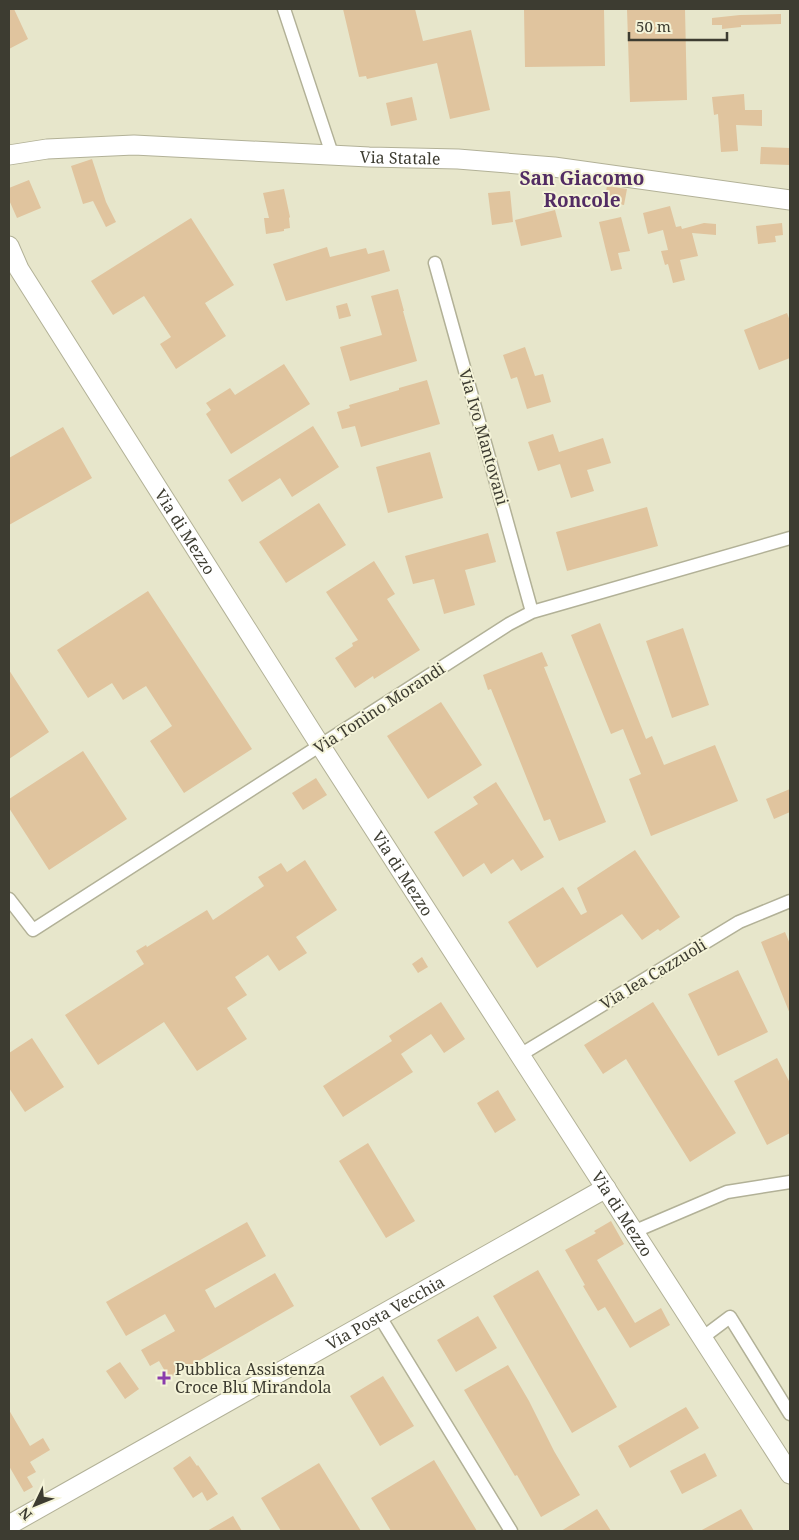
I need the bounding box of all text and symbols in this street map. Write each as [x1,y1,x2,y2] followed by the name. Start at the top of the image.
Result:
[629,10,726,42] scale bar
[636,16,671,36] text: 50 m
[359,146,441,170] street label: Via Statale
[520,165,644,213] district label: San Giacomo Roncole
[454,366,514,508] street label: Via Ivo Mantovani
[150,485,221,579] street label: Via di Mezzo
[309,657,449,759] street label: Via Tonino Morandi
[367,826,438,920] street label: Via di Mezzo
[596,934,710,1014] street label: Via lea Cazzuoli
[587,1167,658,1261] street label: Via di Mezzo
[322,1270,448,1355] street label: Via Posta Vecchia
[175,1358,332,1398] place label: Pubblica Assistenza Croce Blu Mirandola
[157,1371,171,1385] marker: Pubblica Assistenza Croce Blu Mirandola
[10,1480,60,1530] north arrow
[14,1504,36,1525] text: N

